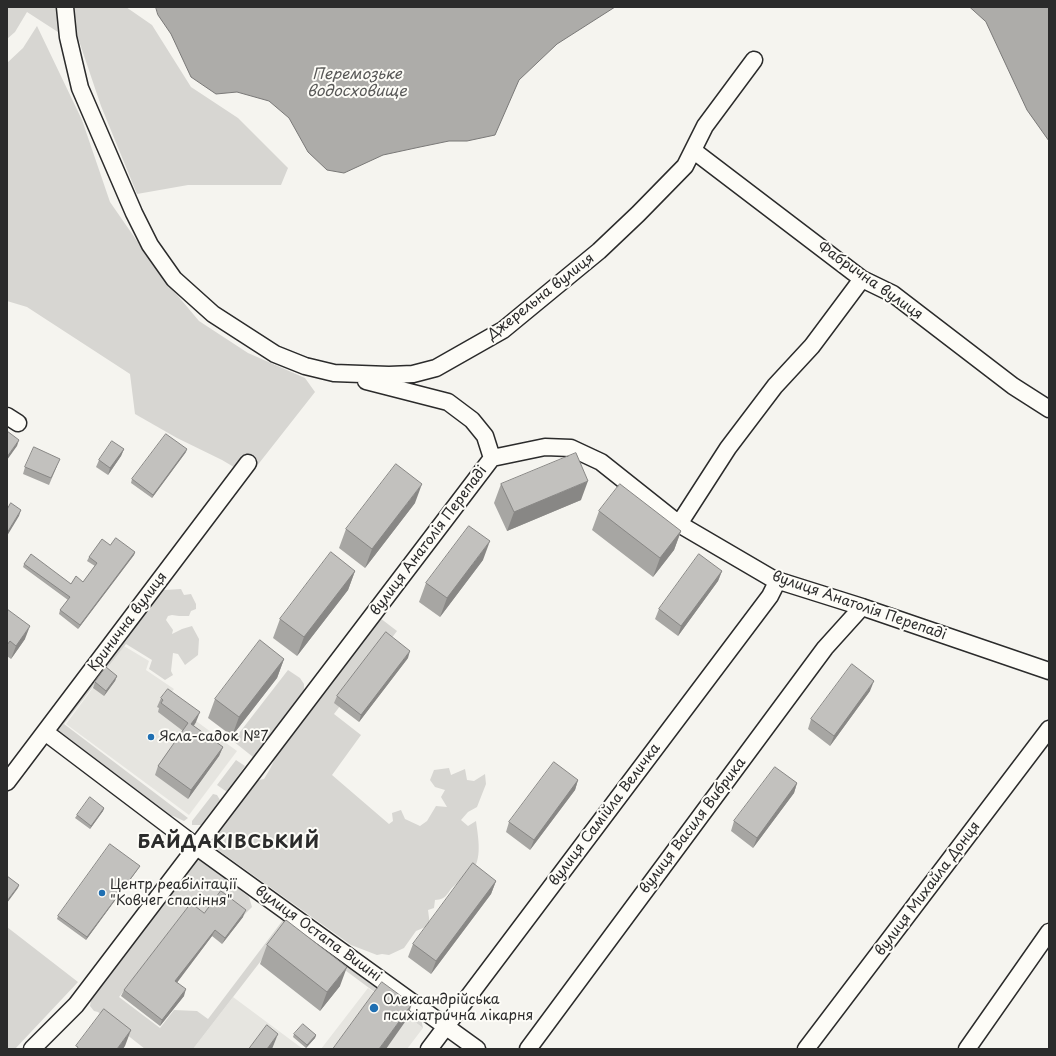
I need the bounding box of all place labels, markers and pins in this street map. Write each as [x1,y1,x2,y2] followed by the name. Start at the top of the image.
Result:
[159,729,268,745] place label: Ясла-садок №7
[146,732,156,742] marker: Ясла-садок №7
[110,877,236,910] place label: Центр реабілітації "Ковчег спасіння"
[97,888,107,898] marker: Центр реабілітації "Ковчег спасіння"
[383,992,533,1024] place label: Олександрійська психіатрична лікарня
[368,1002,380,1014] marker: Олександрійська психіатрична лікарня

